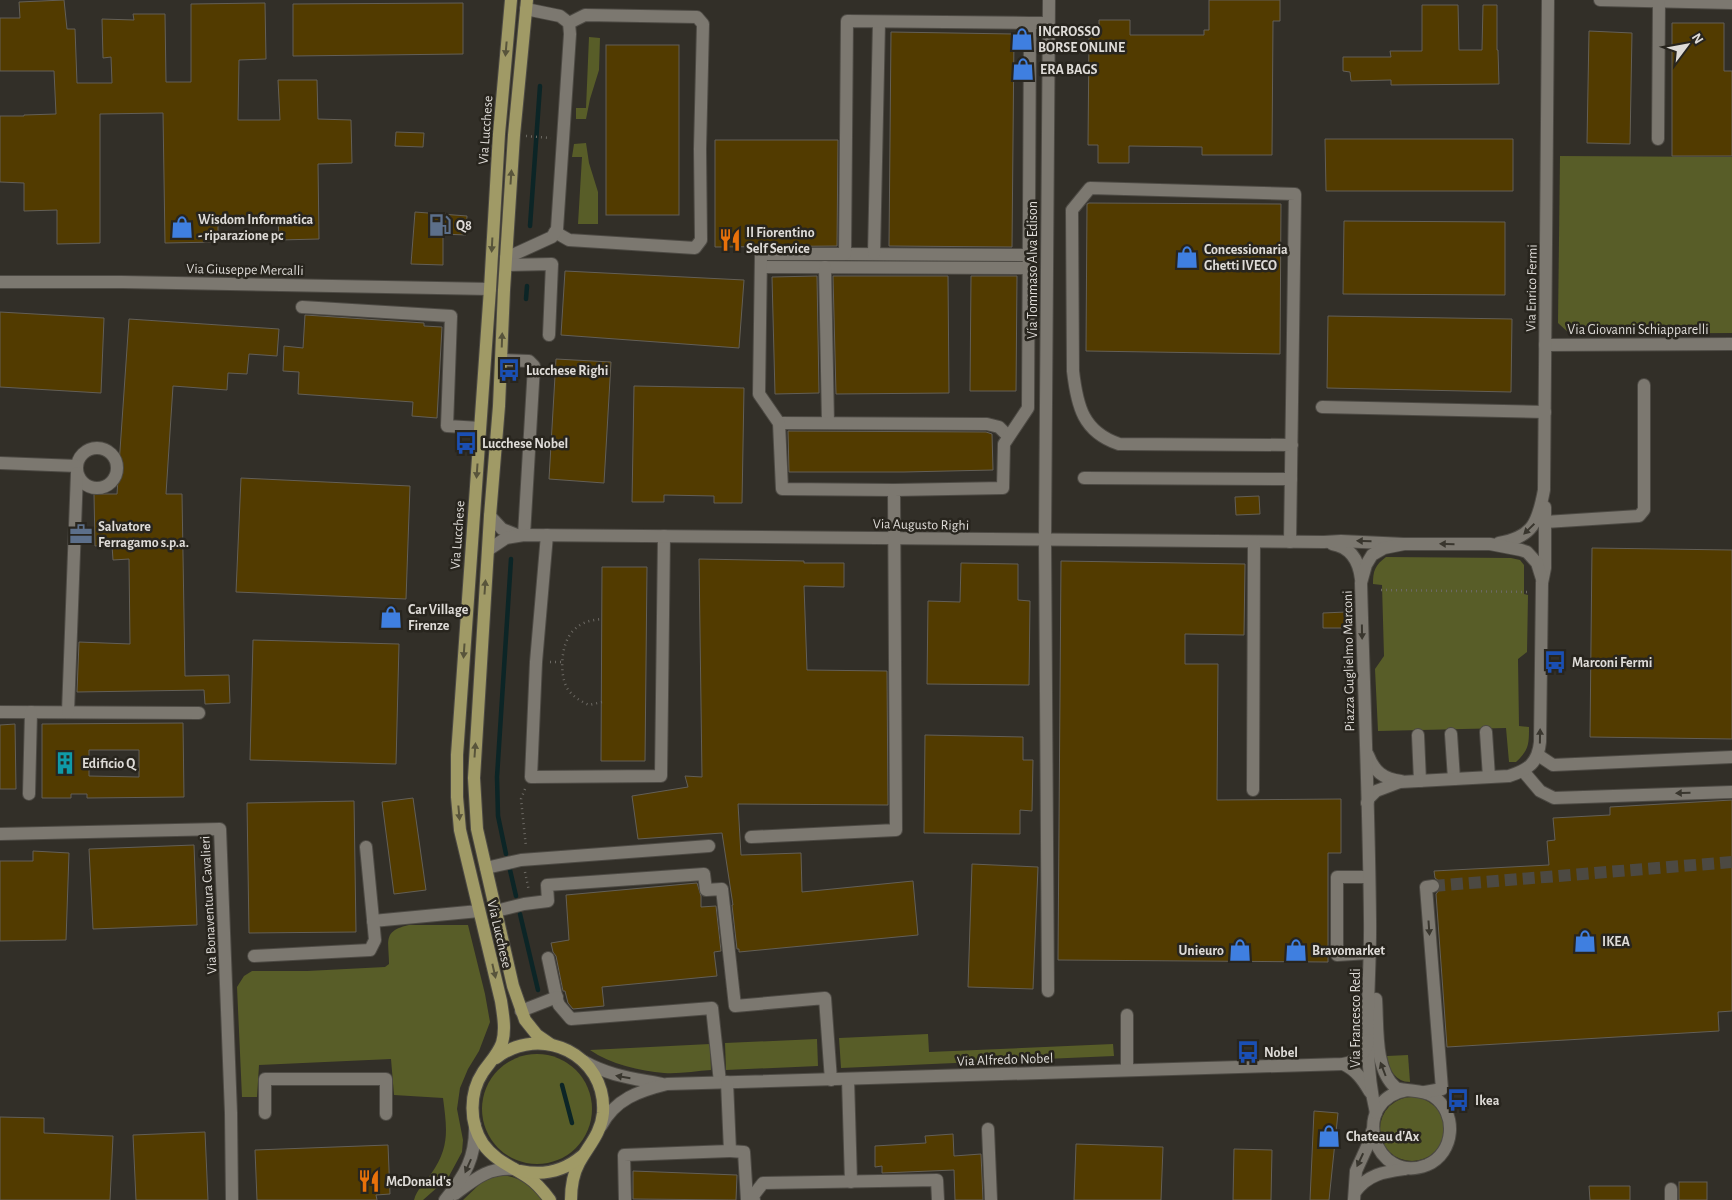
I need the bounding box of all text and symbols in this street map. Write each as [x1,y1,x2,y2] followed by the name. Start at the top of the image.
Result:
[1662,20,1712,70] north arrow
[1038,25,1125,55] place label: INGROSSO BORSE ONLINE
[1009,26,1035,52] shop icon: INGROSSO BORSE ONLINE
[1689,31,1706,46] text: N
[502,41,510,57] one-way arrow
[1010,56,1036,82] shop icon: ERA BAGS
[1040,63,1098,77] place label: ERA BAGS
[477,95,495,165] street label: Via Lucchese
[508,169,516,185] one-way arrow
[1026,201,1040,339] street label: Via Tommaso Alva Edison
[427,212,453,238] fuel station icon: Q8
[198,213,313,243] place label: Wisdom Informatica - riparazione pc
[169,214,195,240] shop icon: Wisdom Informatica - riparazione pc
[456,219,472,233] place label: Q8
[746,226,815,256] place label: Il Fiorentino Self Service
[717,227,743,253] restaurant icon: Il Fiorentino Self Service
[488,238,496,254] one-way arrow
[1204,243,1288,273] place label: Concessionaria Ghetti IVECO
[1174,244,1200,270] shop icon: Concessionaria Ghetti IVECO
[1524,244,1540,332] street label: Via Enrico Fermi
[186,262,304,278] street label: Via Giuseppe Mercalli
[1567,323,1709,337] street label: Via Giovanni Schiapparelli
[498,331,506,347] one-way arrow
[496,357,522,383] bus stop icon: Lucchese Righi
[526,364,608,378] place label: Lucchese Righi
[453,430,479,456] bus stop icon: Lucchese Nobel
[482,437,568,451] place label: Lucchese Nobel
[472,463,480,479] one-way arrow
[449,500,467,570] street label: Via Lucchese
[873,517,969,533] street label: Via Augusto Righi
[98,520,189,550] place label: Salvatore Ferragamo s.p.a.
[68,521,94,547] office icon: Salvatore Ferragamo s.p.a.
[1523,523,1535,535] one-way arrow
[1356,537,1372,545] one-way arrow
[1438,540,1454,548] one-way arrow
[482,579,490,595] one-way arrow
[1341,590,1357,732] street label: Piazza Guglielmo Marconi
[408,603,469,633] place label: Car Village Firenze
[378,604,404,630] shop icon: Car Village Firenze
[1359,624,1367,640] one-way arrow
[460,643,468,659] one-way arrow
[1542,649,1568,675] bus stop icon: Marconi Fermi
[1572,656,1652,670] place label: Marconi Fermi
[1536,728,1544,744] one-way arrow
[472,741,480,757] one-way arrow
[52,750,78,776] building icon: Edificio Q
[82,757,137,771] place label: Edificio Q
[1675,790,1691,798] one-way arrow
[455,805,463,821] one-way arrow
[198,835,220,975] street label: Via Bonaventura Cavalieri
[484,899,514,969] street label: Via Lucchese
[1426,921,1434,937] one-way arrow
[1572,928,1598,954] shop icon: IKEA
[1602,935,1630,949] place label: IKEA
[1227,937,1253,963] shop icon: Unieuro
[1283,937,1309,963] shop icon: Bravomarket
[1179,944,1224,958] place label: Unieuro
[1312,944,1385,958] place label: Bravomarket
[490,964,498,979] one-way arrow
[1349,968,1363,1068] street label: Via Francesco Redi
[1235,1039,1261,1065] bus stop icon: Nobel
[1264,1046,1298,1060] place label: Nobel
[957,1051,1054,1069] street label: Via Alfredo Nobel
[1379,1062,1387,1076] one-way arrow
[615,1072,631,1080] one-way arrow
[1445,1087,1471,1113] bus stop icon: Ikea
[1475,1094,1500,1108] place label: Ikea
[1316,1123,1342,1149] shop icon: Chateau d'Ax
[1346,1130,1420,1144] place label: Chateau d'Ax
[1356,1152,1365,1167] one-way arrow
[464,1159,472,1173] one-way arrow
[356,1168,382,1194] restaurant icon: McDonald's
[386,1175,451,1189] place label: McDonald's

